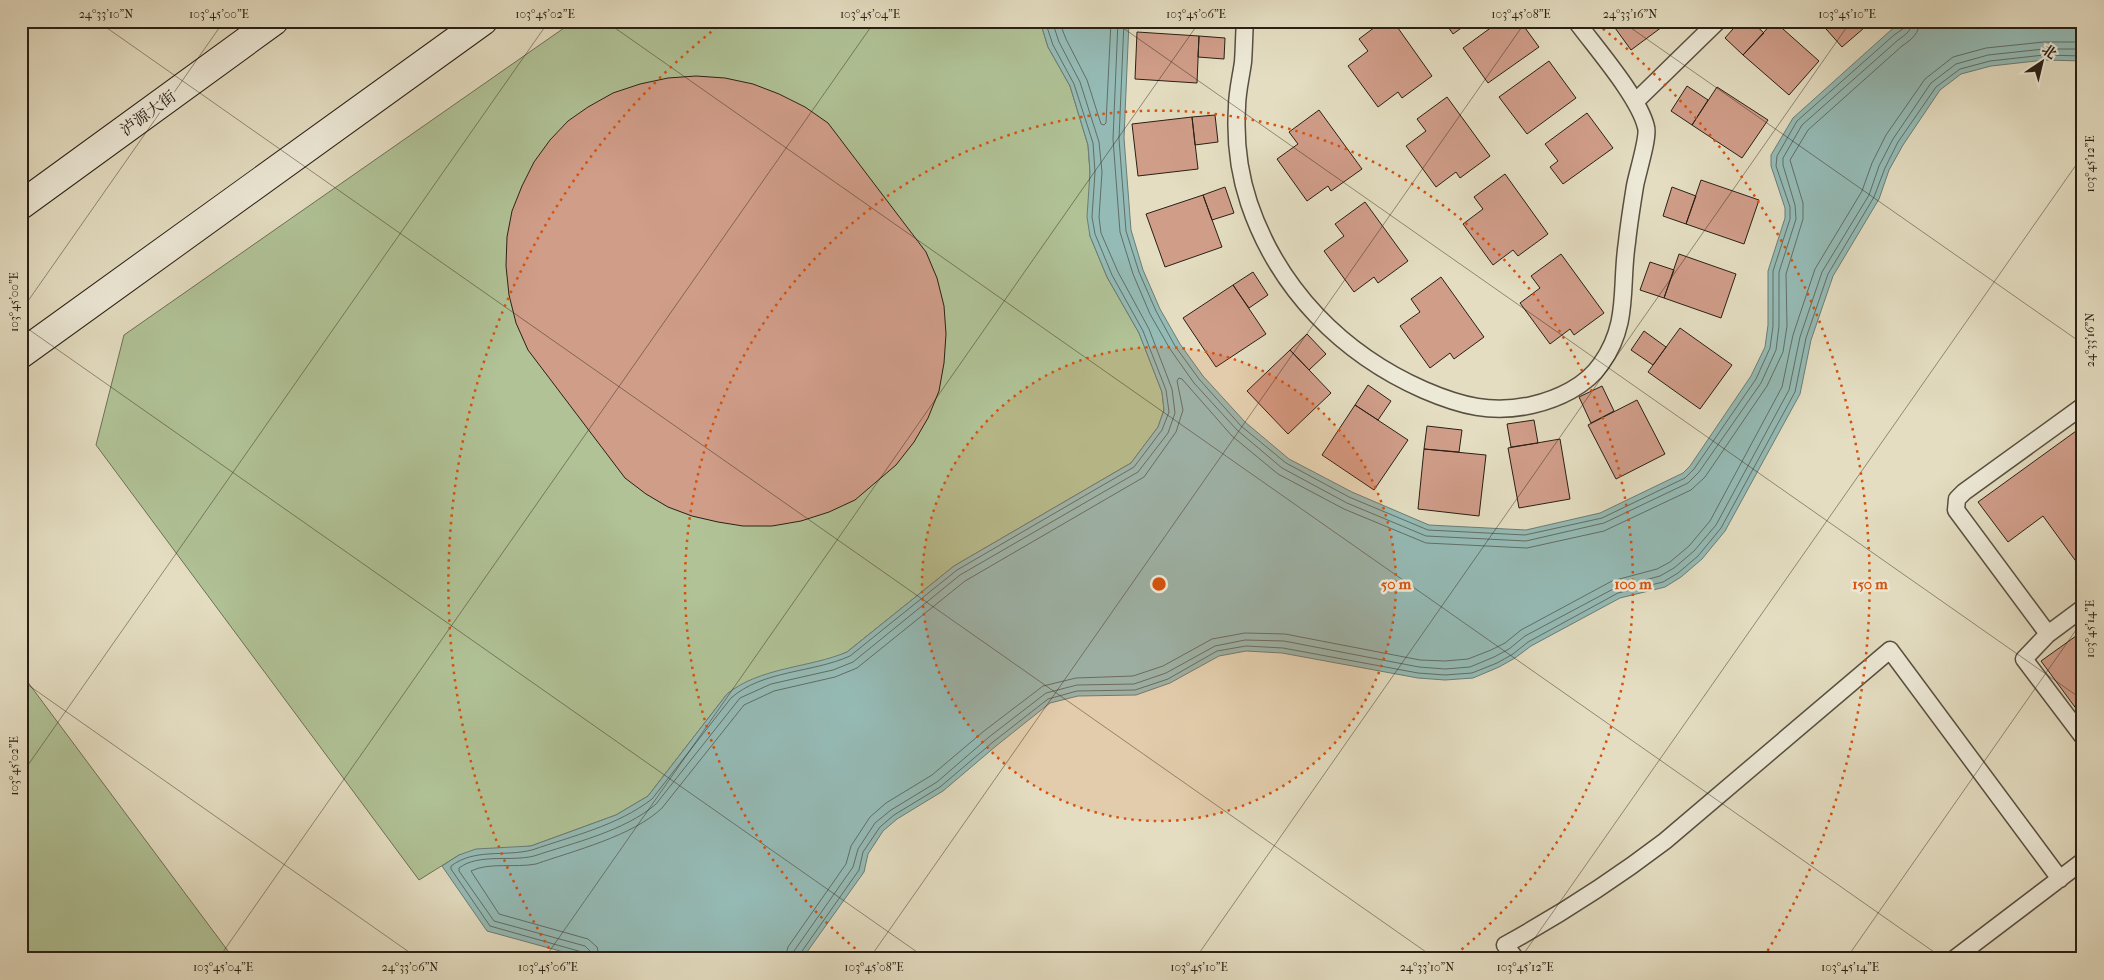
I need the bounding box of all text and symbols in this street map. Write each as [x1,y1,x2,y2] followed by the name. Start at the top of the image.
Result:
[79,7,133,21] text: 24°33'10"N
[189,7,249,21] text: 103°45'00"E
[515,7,575,21] text: 103°45'02"E
[840,7,900,21] text: 103°45'04"E
[1166,7,1226,21] text: 103°45'06"E
[1491,7,1551,21] text: 103°45'08"E
[1603,7,1657,21] text: 24°33'16"N
[1818,7,1876,21] text: 103°45'10"E
[2016,38,2066,88] north arrow
[2039,41,2060,63] text: 北
[117,87,179,139] street label: 泸源大街
[2083,135,2097,193] text: 103°45'12"E
[7,272,21,332] text: 103°45'00"E
[2083,313,2097,367] text: 24°33'16"N
[1150,575,1168,593] centre of rings
[1381,575,1412,593] text: 50 m
[1614,575,1652,593] text: 100 m
[1852,575,1888,593] text: 150 m
[2083,600,2097,658] text: 103°45'14"E
[7,736,21,796] text: 103°45'02"E
[193,960,253,974] text: 103°45'04"E
[382,960,438,974] text: 24°33'06"N
[518,960,578,974] text: 103°45'06"E
[844,960,904,974] text: 103°45'08"E
[1170,960,1228,974] text: 103°45'10"E
[1400,960,1454,974] text: 24°33'10"N
[1496,960,1554,974] text: 103°45'12"E
[1821,960,1879,974] text: 103°45'14"E

